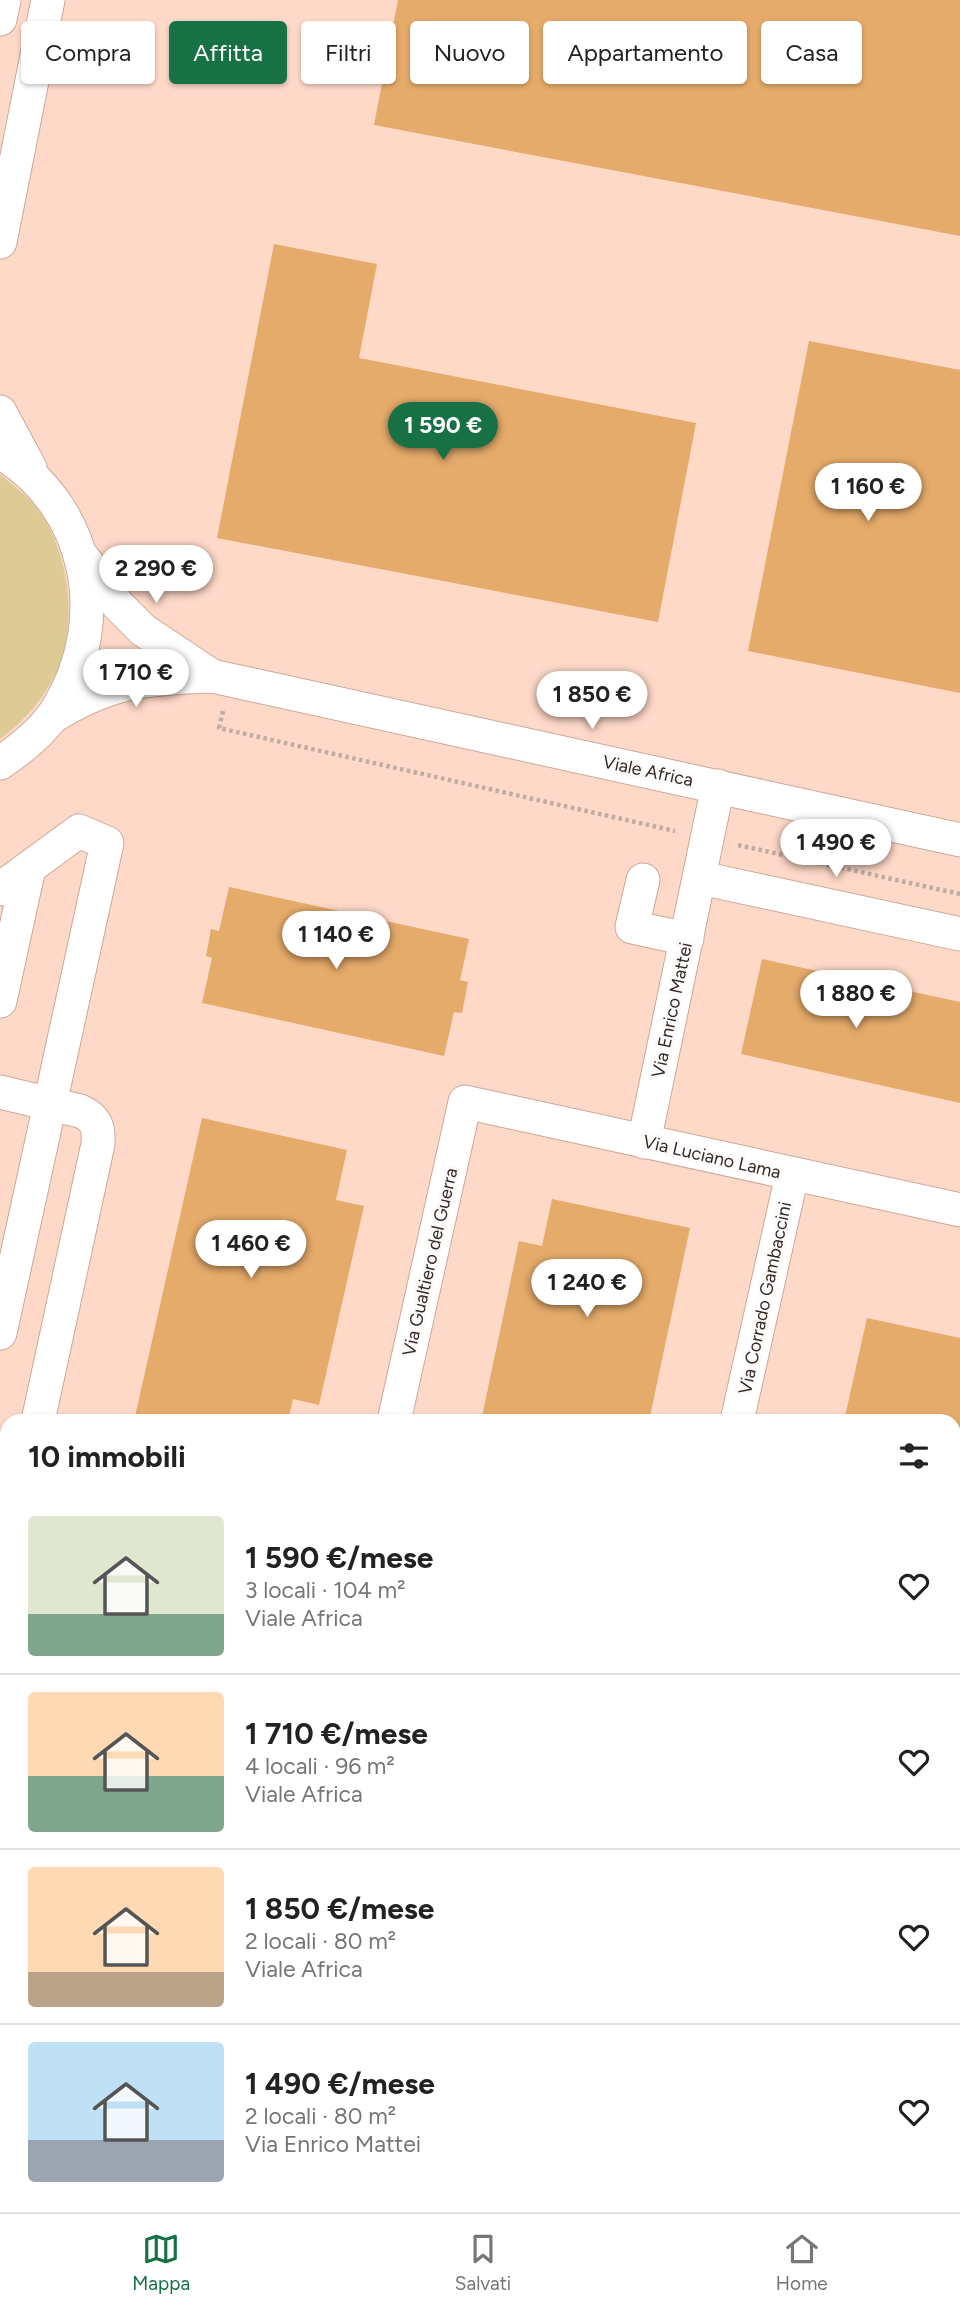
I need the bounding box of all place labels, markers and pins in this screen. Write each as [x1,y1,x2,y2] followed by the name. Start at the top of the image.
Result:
[378,402,508,462] pin: 1 590 €
[803,463,933,523] pin: 1 160 €
[91,546,221,605] pin: 2 290 €
[71,650,201,709] pin: 1 710 €
[527,672,657,731] pin: 1 850 €
[771,820,901,879] pin: 1 490 €
[271,912,401,971] pin: 1 140 €
[791,970,921,1030] pin: 1 880 €
[186,1220,316,1280] pin: 1 460 €
[522,1260,652,1319] pin: 1 240 €

